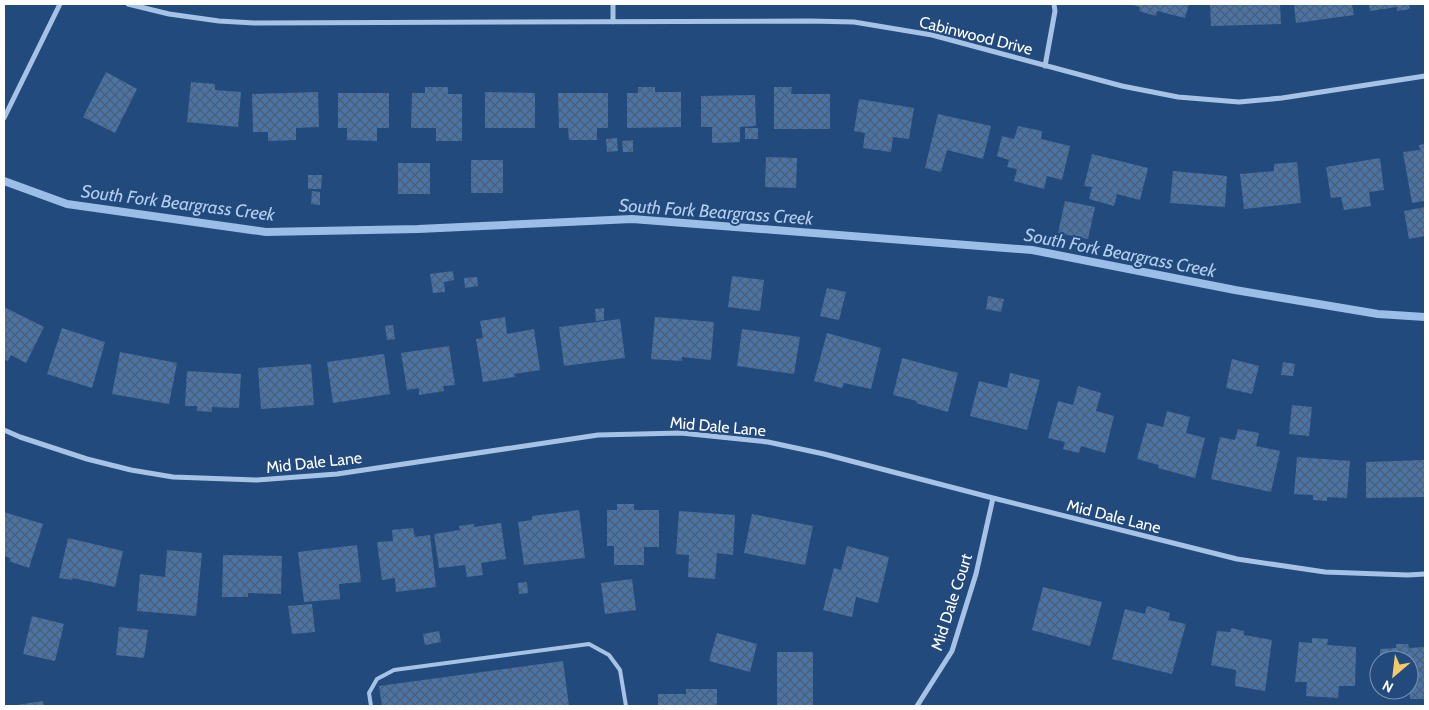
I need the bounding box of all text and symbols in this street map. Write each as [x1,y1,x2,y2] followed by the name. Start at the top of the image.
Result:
[917,12,1035,59] street label: Cabinwood Drive
[80,180,277,226] water label: South Fork Beargrass Creek
[618,194,815,230] water label: South Fork Beargrass Creek
[1022,224,1219,283] water label: South Fork Beargrass Creek
[669,413,767,440] street label: Mid Dale Lane
[265,448,363,477] street label: Mid Dale Lane
[1065,496,1163,537] street label: Mid Dale Lane
[927,551,976,653] street label: Mid Dale Court
[1369,650,1419,700] north arrow
[1379,676,1396,697] text: N

